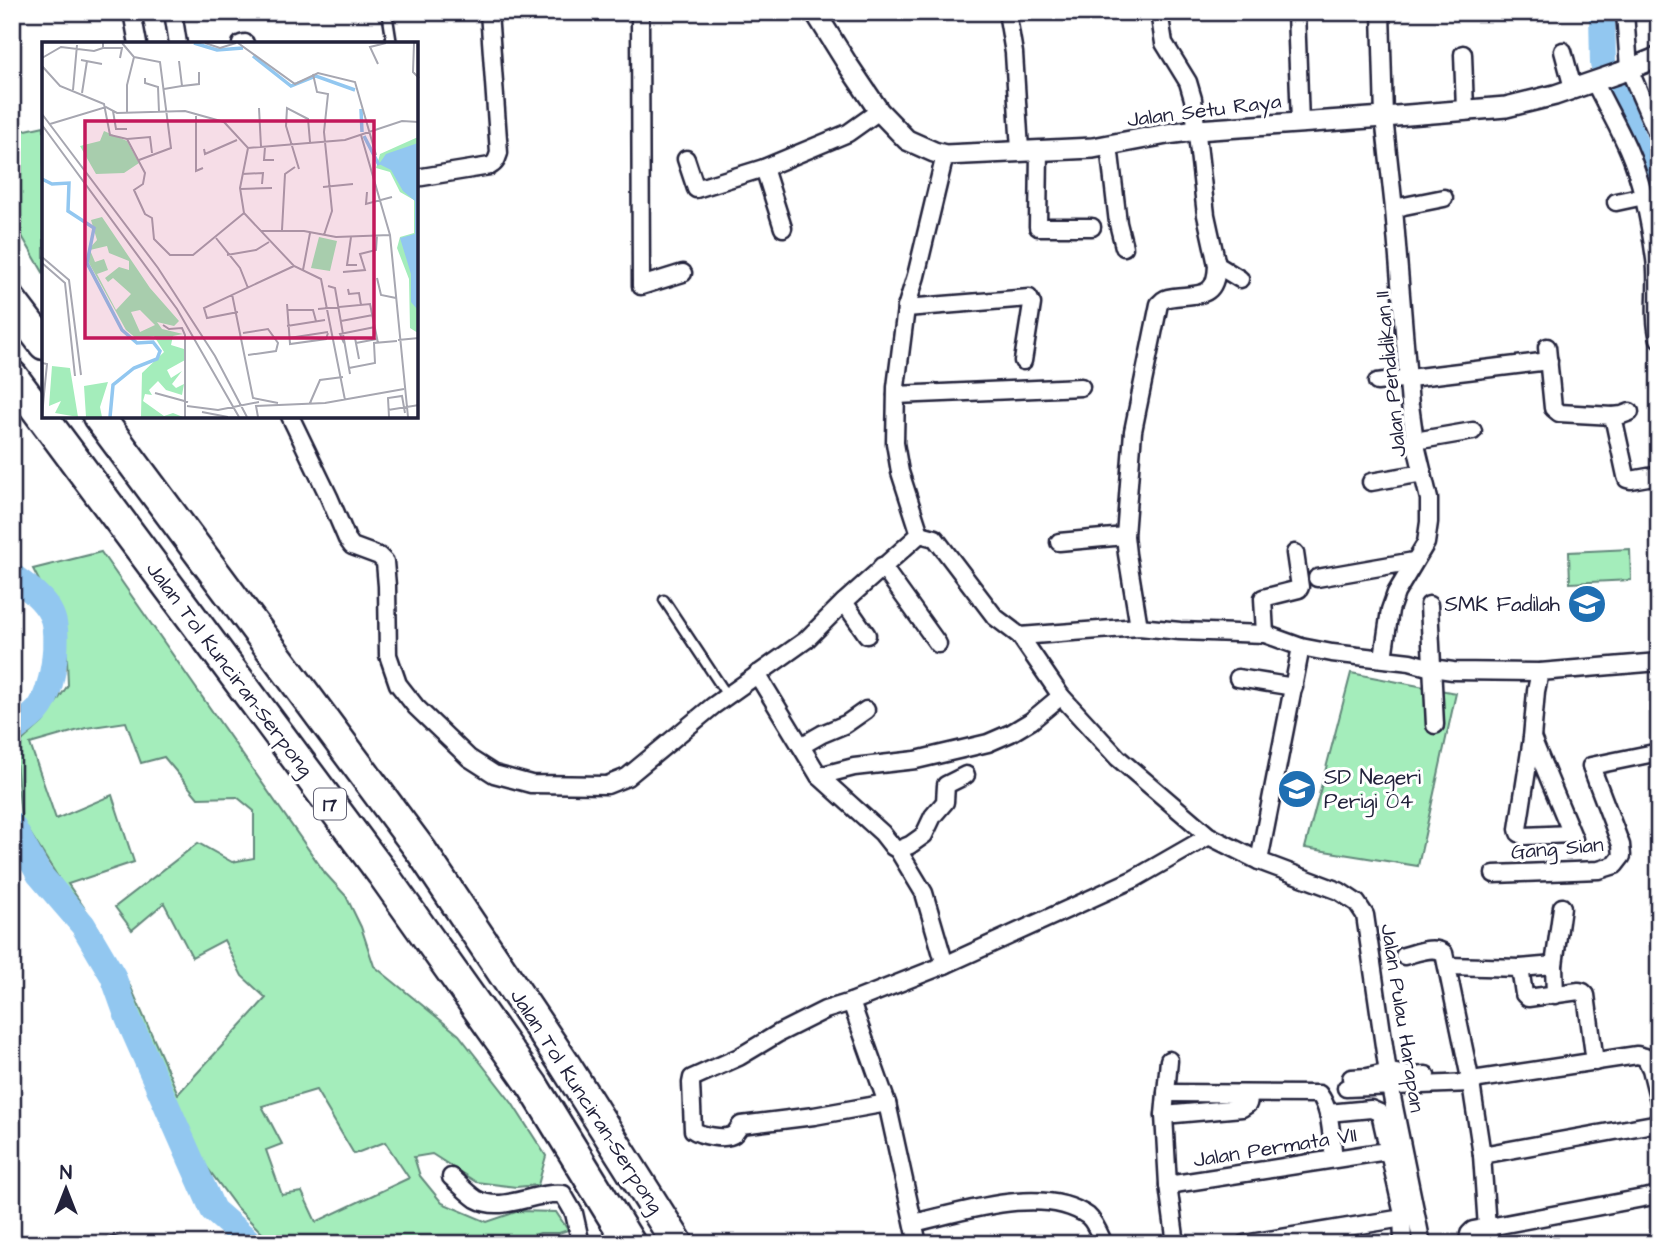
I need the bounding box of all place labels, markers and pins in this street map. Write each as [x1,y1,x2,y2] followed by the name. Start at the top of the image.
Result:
[1566,583,1608,625] school or university icon: SMK Fadilah
[1444,590,1561,619] place label: SMK Fadilah
[1324,763,1421,818] place label: SD Negeri Perigi 04
[1276,768,1318,810] school or university icon: SD Negeri Perigi 04

